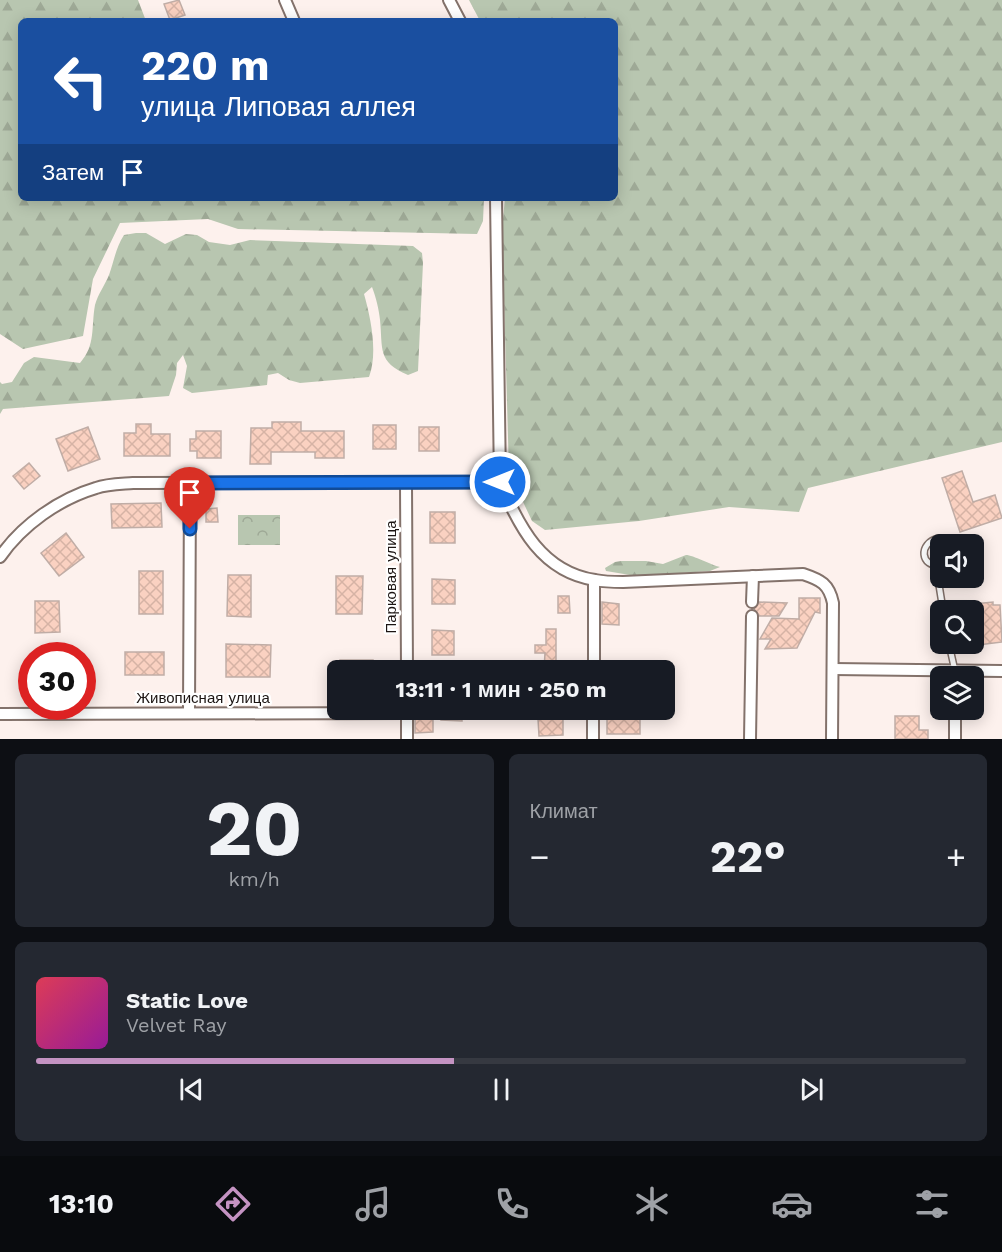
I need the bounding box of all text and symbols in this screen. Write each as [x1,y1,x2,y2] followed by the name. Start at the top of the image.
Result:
[141,41,270,90] text: 220 m
[42,42,120,120] icon: left
[141,91,416,123] text: улица Липовая аллея
[116,156,149,189] icon: arrive
[42,160,104,185] text: Затем
[468,450,532,514] position arrow
[164,467,215,529] pin
[173,476,206,509] icon: arrive
[382,520,400,634] street label: Парковая улица
[930,534,984,720] map controls
[930,534,984,588] button: sound
[930,600,984,654] button: search
[18,642,96,720] speed limit sign: 30
[930,666,984,720] button: layers
[395,677,607,702] text: 13:11 · 1 мин · 250 m
[136,689,270,707] street label: Живописная улица
[206,782,303,874] text: 20
[530,799,598,823] text: Климат
[710,830,786,883] text: 22°
[530,837,549,876] text: −
[946,837,966,876] text: +
[228,867,280,891] text: km/h
[126,988,248,1013] text: Static Love
[126,1013,227,1037] text: Velvet Ray
[175,1073,208,1106] icon: previous
[485,1073,518,1106] icon: pause
[795,1073,828,1106] icon: next
[212,1183,254,1225] icon: directions
[352,1183,394,1225] icon: music
[491,1183,533,1225] icon: phone
[631,1183,673,1225] icon: climate
[771,1183,813,1225] icon: car
[911,1183,953,1225] icon: filters
[49,1188,114,1220] text: 13:10

